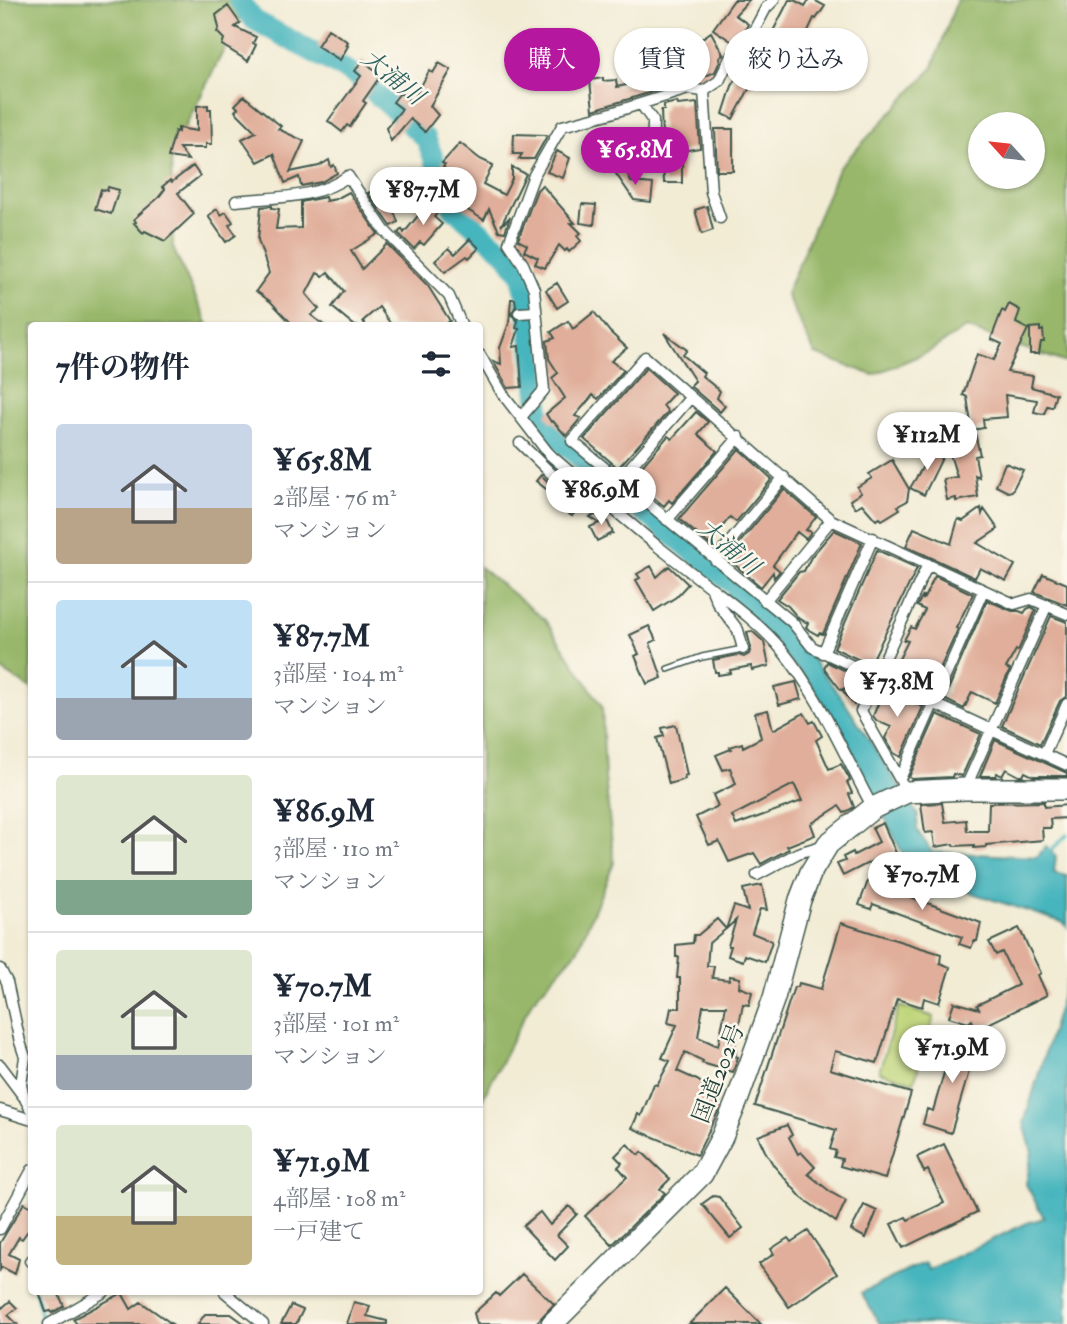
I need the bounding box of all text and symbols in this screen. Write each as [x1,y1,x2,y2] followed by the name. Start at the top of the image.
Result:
[504,28,600,91] chip: 購入
[614,28,710,91] chip: 賃貸
[724,28,868,91] chip: 絞り込み
[355,43,433,114] water label: 大浦川
[968,112,1045,189] north arrow
[968,112,1045,189] map controls
[578,128,692,187] pin: ¥65.8M
[597,135,673,164] text: ¥65.8M
[366,168,480,227] pin: ¥87.7M
[386,175,460,204] text: ¥87.7M
[417,345,455,383] icon: filters
[56,349,190,386] text: 7件の物件
[878,412,976,472] pin: ¥112M
[893,420,961,449] text: ¥112M
[273,442,372,479] text: ¥65.8M
[112,452,196,536] icon: home
[544,468,658,527] pin: ¥86.9M
[562,475,640,504] text: ¥86.9M
[273,483,396,512] text: 2部屋 · 76 m²
[691,512,769,584] water label: 大浦川
[273,516,387,545] text: マンション
[273,618,370,655] text: ¥87.7M
[112,628,196,712] icon: home
[273,659,403,688] text: 3部屋 · 104 m²
[840,660,954,719] pin: ¥73.8M
[860,667,934,696] text: ¥73.8M
[273,692,387,721] text: マンション
[273,793,375,830] text: ¥86.9M
[112,803,196,887] icon: home
[273,834,399,863] text: 3部屋 · 110 m²
[865,852,979,912] pin: ¥70.7M
[884,860,960,889] text: ¥70.7M
[273,867,387,896] text: マンション
[273,968,372,1005] text: ¥70.7M
[112,978,196,1062] icon: home
[273,1009,399,1038] text: 3部屋 · 101 m²
[686,1019,751,1127] street label: 国道202号
[895,1026,1009,1085] pin: ¥71.9M
[915,1033,989,1062] text: ¥71.9M
[273,1042,387,1071] text: マンション
[273,1143,370,1180] text: ¥71.9M
[112,1153,196,1237] icon: home
[273,1184,405,1213] text: 4部屋 · 108 m²
[273,1217,365,1246] text: 一戸建て

